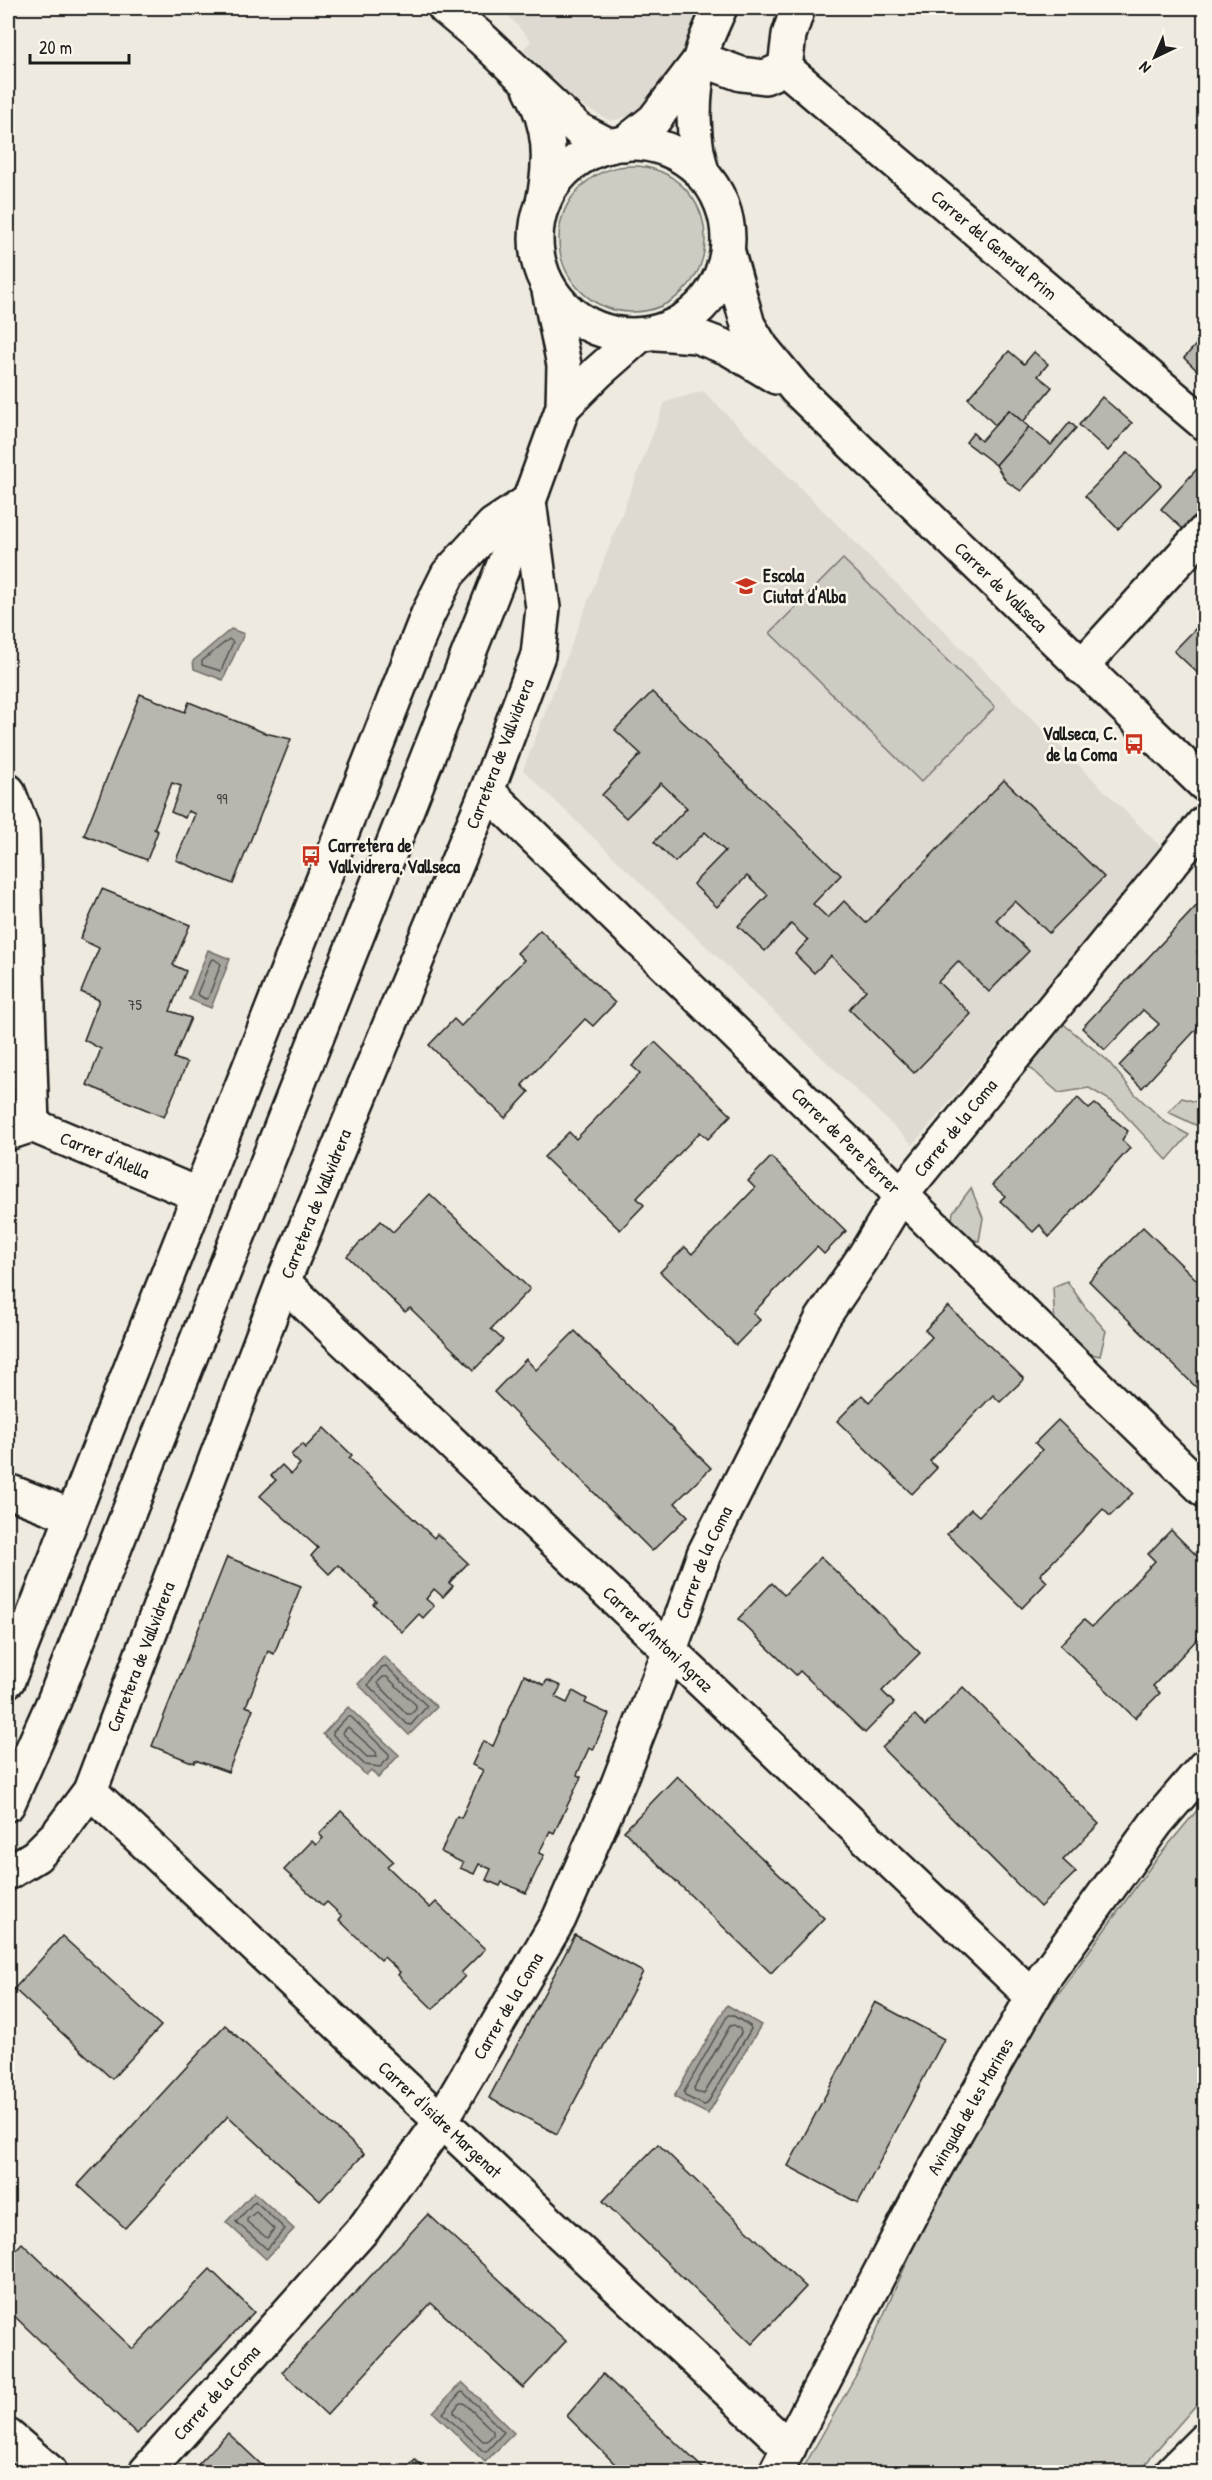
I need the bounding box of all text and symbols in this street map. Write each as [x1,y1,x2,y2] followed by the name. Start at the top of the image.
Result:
[30,27,129,65] scale bar
[1125,27,1185,87] north arrow
[39,35,72,60] text: 20 m
[1134,57,1155,79] text: N
[926,184,1063,305] street label: Carrer del General Prim
[949,536,1053,638] street label: Carrer de Vallseca
[763,563,847,609] place label: Escola Ciutat d'Alba
[734,574,758,598] school or university icon: Escola Ciutat d'Alba
[459,675,540,833] street label: Carretera de Vallvidrera
[1042,721,1118,767] place label: Vallseca, C. de la Coma
[1122,732,1146,756] bus stop icon: Vallseca, C. de la Coma
[216,788,228,809] house number: 99
[328,833,461,879] place label: Carretera de Vallvidrera, Vallseca
[299,844,323,868] bus stop icon: Carretera de Vallvidrera, Vallseca
[128,994,143,1015] house number: 75
[907,1074,1003,1182] street label: Carrer de la Coma
[786,1081,906,1199] street label: Carrer de Pere Ferrer
[56,1125,153,1185] street label: Carrer d'Alella
[274,1125,357,1282] street label: Carretera de Vallvidrera
[669,1502,738,1622] street label: Carrer de la Coma
[100,1578,181,1736] street label: Carretera de Vallvidrera
[597,1580,719,1698] street label: Carrer d'Antoni Agraz
[467,1948,549,2064] street label: Carrer de la Coma
[921,2033,1019,2179] street label: Avinguda de les Marines
[373,2055,508,2184] street label: Carrer d'Isidre Margenat
[167,2340,266,2446] street label: Carrer de la Coma

